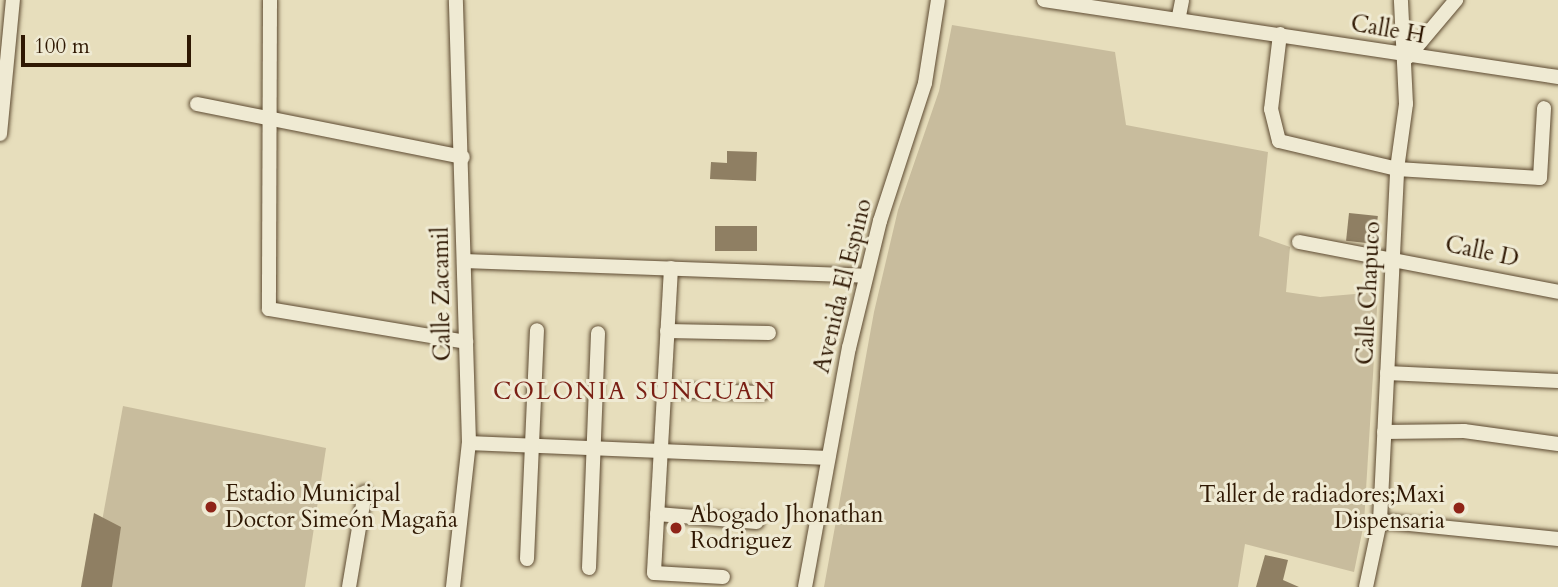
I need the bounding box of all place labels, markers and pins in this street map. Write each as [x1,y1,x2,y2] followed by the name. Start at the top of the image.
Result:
[225,480,458,534] place label: Estadio Municipal Doctor Simeón Magaña
[1199,481,1445,535] place label: Taller de radiadores;Maxi Dispensaria
[203,499,219,515] marker: Estadio Municipal Doctor Simeón Magaña
[1451,500,1467,516] marker: Taller de radiadores;Maxi Dispensaria
[690,501,884,555] place label: Abogado Jhonathan Rodriguez
[668,520,684,536] marker: Abogado Jhonathan Rodriguez

